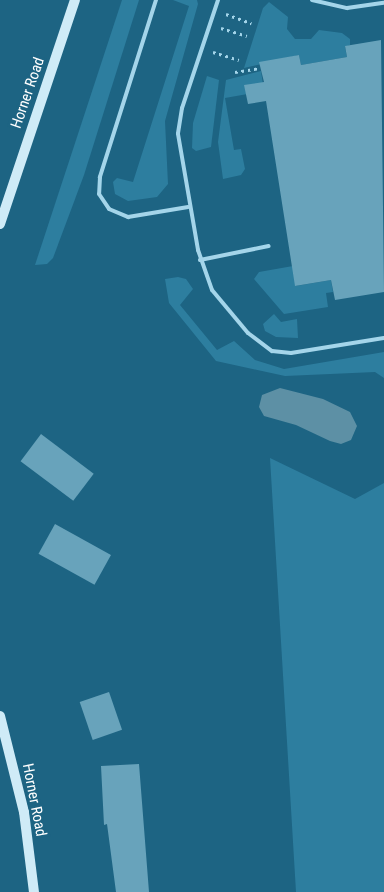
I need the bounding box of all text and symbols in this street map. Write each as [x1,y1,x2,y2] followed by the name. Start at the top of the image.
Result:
[7,55,49,131] street label: Horner Road
[18,762,50,838] street label: Horner Road

